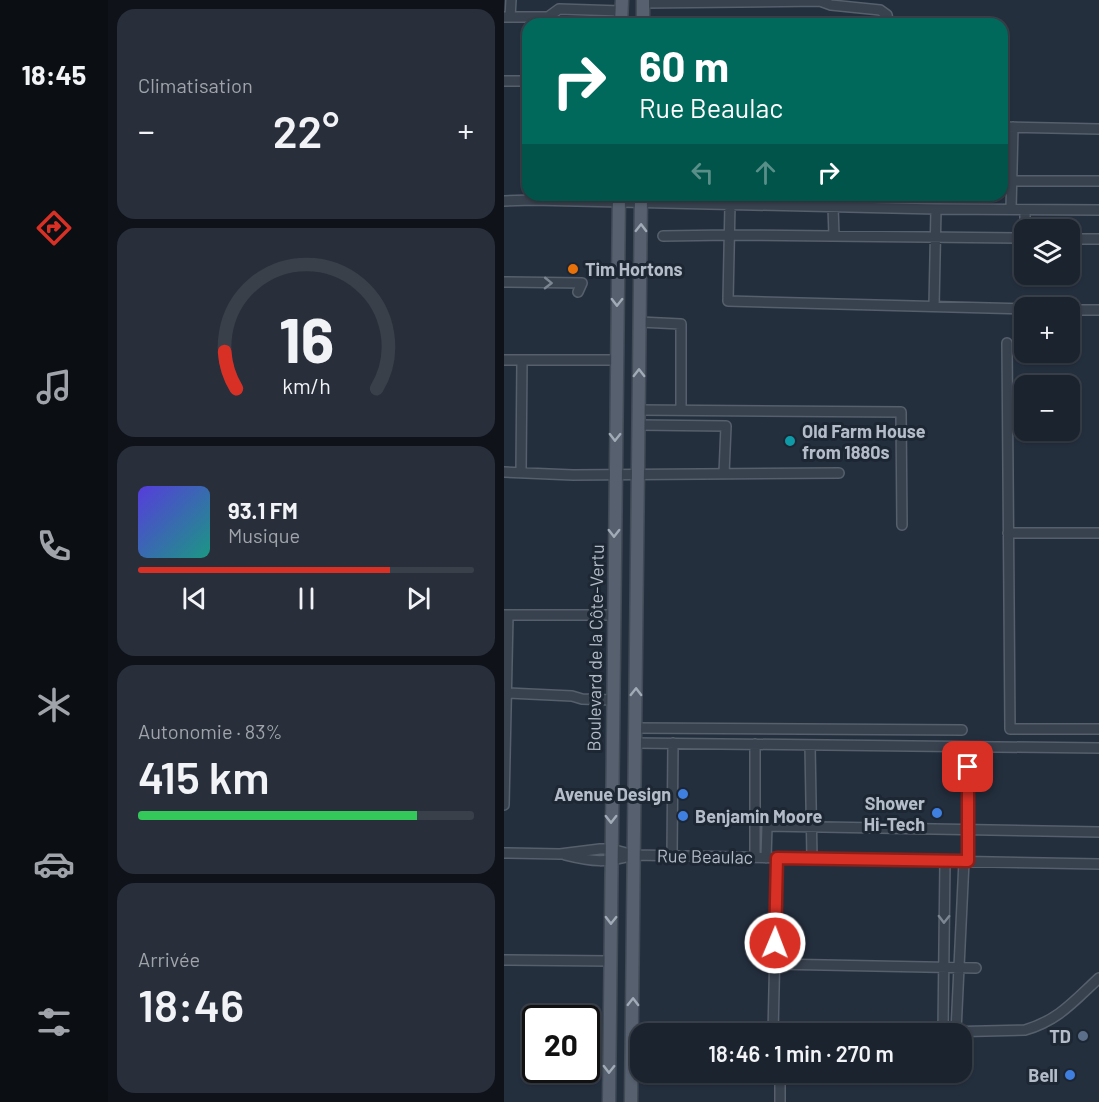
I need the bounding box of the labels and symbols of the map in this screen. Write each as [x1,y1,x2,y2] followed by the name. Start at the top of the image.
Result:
[635,224,647,233] one-way arrow
[585,258,683,280] place label: Tim Hortons
[566,262,580,276] marker: Tim Hortons
[544,277,553,289] one-way arrow
[611,297,623,306] one-way arrow
[633,369,645,378] one-way arrow
[802,420,926,463] place label: Old Farm House from 1880s
[609,433,622,442] one-way arrow
[783,434,797,448] marker: Old Farm House from 1880s
[608,528,620,537] one-way arrow
[582,544,608,752] street label: Boulevard de la Côte-Vertu
[630,687,642,696] one-way arrow
[942,741,993,792] pin
[554,783,671,805] place label: Avenue Design
[676,787,690,801] marker: Avenue Design
[864,792,925,835] place label: Shower Hi-Tech
[695,805,823,827] place label: Benjamin Moore
[930,806,944,820] marker: Shower Hi-Tech
[676,809,690,823] marker: Benjamin Moore
[605,815,617,824] one-way arrow
[657,844,753,868] street label: Rue Beaulac
[743,911,807,975] position arrow
[605,915,617,924] one-way arrow
[938,915,950,924] one-way arrow
[626,997,639,1006] one-way arrow
[522,1005,600,1083] speed limit sign: 20
[1049,1025,1071,1047] place label: TD
[1076,1029,1090,1043] marker: TD
[603,1064,615,1073] one-way arrow
[1028,1064,1058,1086] place label: Bell
[1063,1068,1077,1082] marker: Bell

